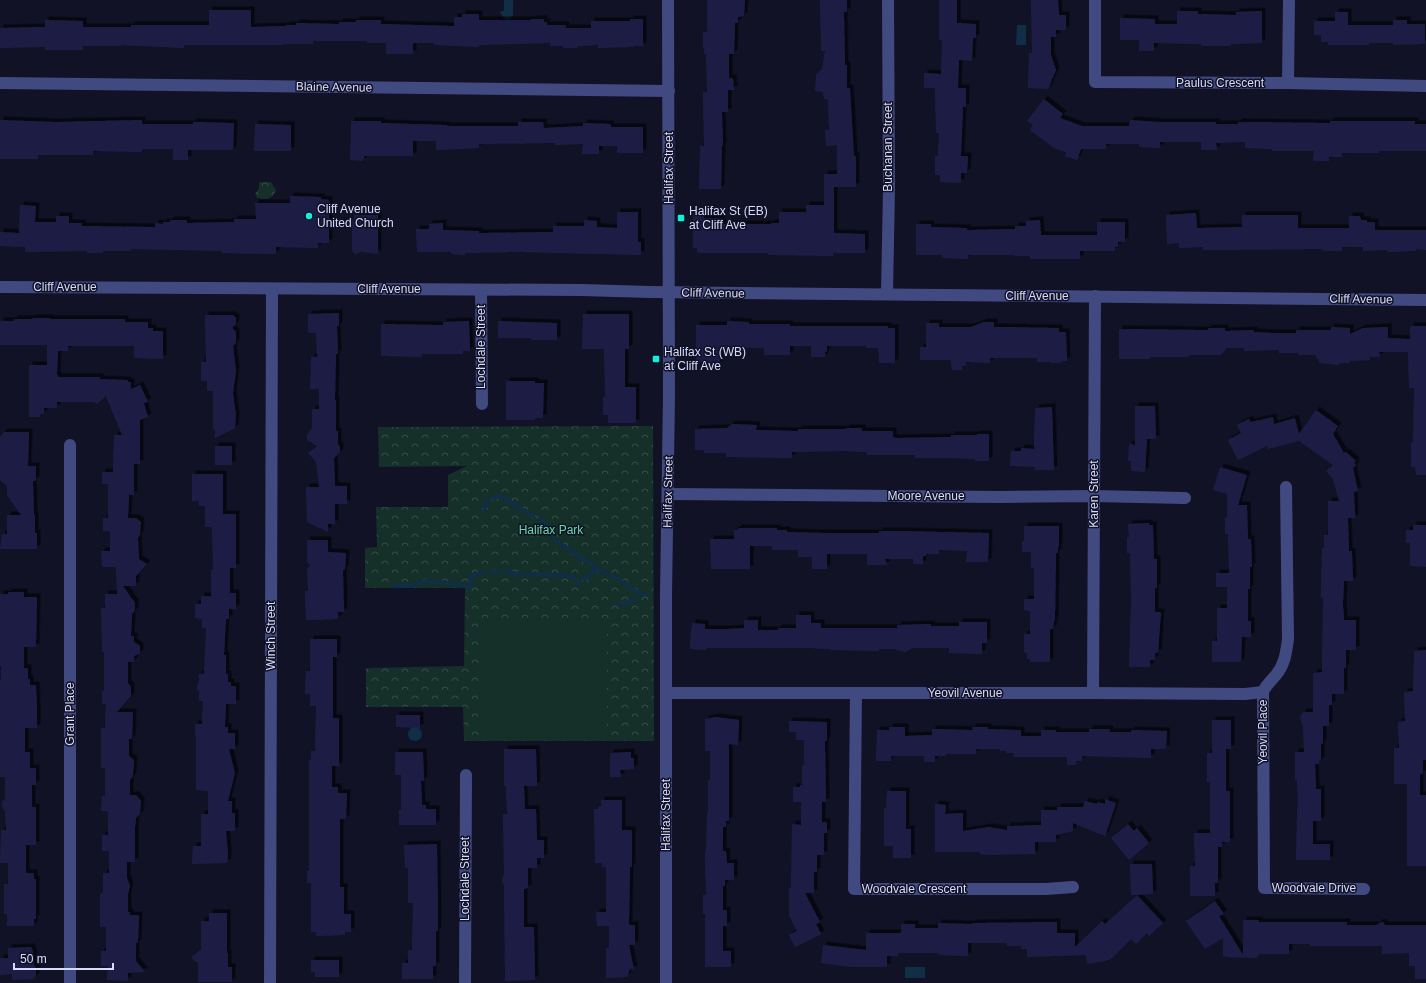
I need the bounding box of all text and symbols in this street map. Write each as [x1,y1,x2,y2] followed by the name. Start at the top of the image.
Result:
[1176,76,1265,90] street label: Paulus Crescent
[296,79,373,95] street label: Blaine Avenue
[881,102,895,192] street label: Buchanan Street
[662,131,676,204] street label: Halifax Street
[317,202,394,230] place label: Cliff Avenue United Church
[689,204,768,232] place label: Halifax St (EB) at Cliff Ave
[304,211,314,221] marker: Cliff Avenue United Church
[676,213,686,223] marker: Halifax St (EB) at Cliff Ave
[33,280,97,294] street label: Cliff Avenue
[357,282,421,296] street label: Cliff Avenue
[681,285,745,301] street label: Cliff Avenue
[1005,289,1069,303] street label: Cliff Avenue
[1329,291,1393,307] street label: Cliff Avenue
[474,304,488,389] street label: Lochdale Street
[664,345,746,373] place label: Halifax St (WB) at Cliff Ave
[651,354,661,364] marker: Halifax St (WB) at Cliff Ave
[660,455,676,528] street label: Halifax Street
[1087,460,1101,528] street label: Karen Street
[887,489,965,503] street label: Moore Avenue
[519,523,584,537] park label: Halifax Park
[264,601,278,670] street label: Winch Street
[63,682,77,746] street label: Grant Place
[928,686,1003,700] street label: Yeovil Avenue
[1256,699,1270,764] street label: Yeovil Place
[659,778,673,851] street label: Halifax Street
[458,836,472,921] street label: Lochdale Street
[1272,881,1357,895] street label: Woodvale Drive
[862,882,967,896] street label: Woodvale Crescent
[14,945,113,971] scale bar
[20,952,47,966] text: 50 m

